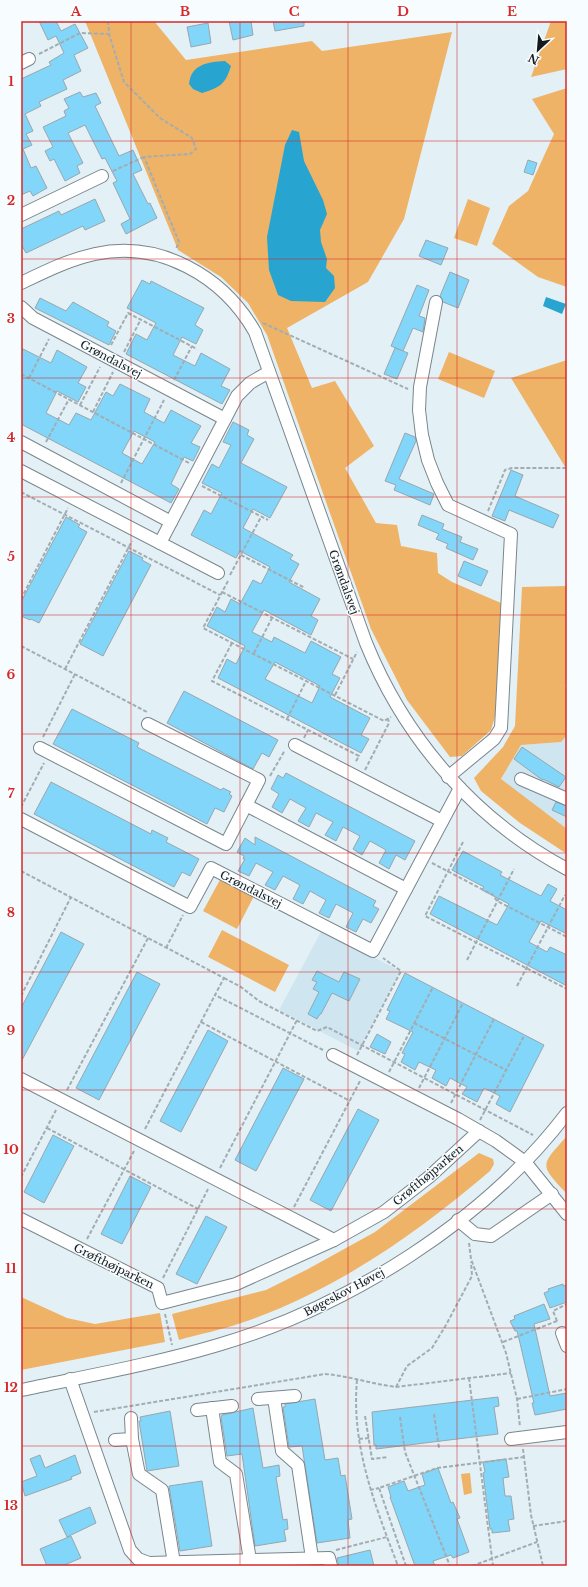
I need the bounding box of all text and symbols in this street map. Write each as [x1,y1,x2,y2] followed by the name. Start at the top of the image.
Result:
[70,3,82,20] text: A
[180,3,190,20] text: B
[289,3,300,20] text: C
[397,3,409,20] text: D
[507,3,517,20] text: E
[518,30,558,70] north arrow
[525,50,541,68] text: N
[8,73,14,90] text: 1
[7,192,15,209] text: 2
[7,310,15,327] text: 3
[78,337,144,381] street label: Grøndalsvej
[7,429,16,446] text: 4
[7,548,15,565] text: 5
[326,548,362,616] street label: Grøndalsvej
[7,666,16,683] text: 6
[8,785,15,802] text: 7
[218,867,284,911] street label: Grøndalsvej
[7,904,15,921] text: 8
[7,1022,16,1039] text: 9
[3,1141,19,1158] text: 10
[390,1141,466,1209] street label: Grøfthøjparken
[71,1240,157,1292] street label: Grøfthøjparken
[5,1260,17,1277] text: 11
[301,1265,387,1319] street label: Bøgeskov Høvej
[4,1379,18,1396] text: 12
[4,1497,18,1514] text: 13

